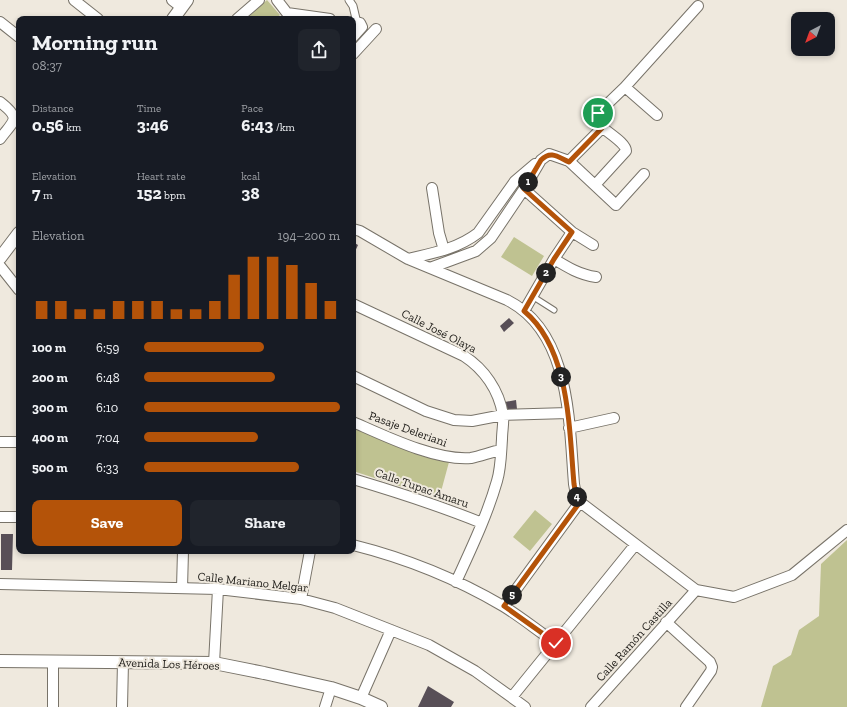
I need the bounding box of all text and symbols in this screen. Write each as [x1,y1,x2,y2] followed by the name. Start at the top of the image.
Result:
[791,12,835,56] north arrow
[791,12,835,56] map controls
[32,29,158,56] text: Morning run
[298,29,340,71] button: share
[32,58,62,73] text: 08:37
[581,96,615,130] pin
[32,102,74,115] text: Distance
[137,102,161,115] text: Time
[241,102,263,115] text: Pace
[587,102,609,124] icon: arrive
[32,115,64,135] text: 0.56
[137,115,169,135] text: 3:46
[241,115,273,135] text: 6:43
[64,121,81,134] text: km
[273,121,295,134] text: /km
[32,170,76,183] text: Elevation
[137,170,186,183] text: Heart rate
[241,170,260,183] text: kcal
[518,172,538,192] pin: 1
[526,175,530,188] text: 1
[32,183,40,203] text: 7
[137,183,162,203] text: 152
[241,183,260,203] text: 38
[40,189,52,202] text: m
[162,189,185,202] text: bpm
[32,228,84,243] text: Elevation
[277,228,340,243] text: 194–200 m
[536,263,556,283] pin: 2
[543,266,549,279] text: 2
[399,306,479,356] street label: Calle José Olaya
[32,340,66,355] text: 100 m
[96,340,119,355] text: 6:59
[551,367,571,387] pin: 3
[32,370,68,385] text: 200 m
[96,370,120,385] text: 6:48
[558,370,564,383] text: 3
[32,400,68,415] text: 300 m
[96,400,118,415] text: 6:10
[367,408,450,451] street label: Pasaje Deleriani
[32,430,68,445] text: 400 m
[96,430,120,445] text: 7:04
[32,460,68,475] text: 500 m
[96,460,119,475] text: 6:33
[373,465,471,511] street label: Calle Tupac Amaru
[567,487,587,507] pin: 4
[574,490,580,503] text: 4
[32,500,182,546] button: Save
[190,500,340,546] button: Share
[197,569,309,595] street label: Calle Mariano Melgar
[502,585,522,605] pin: 5
[509,588,515,601] text: 5
[593,596,675,684] street label: Calle Ramón Castilla
[539,626,573,660] pin
[545,632,567,654] icon: check
[118,655,220,673] street label: Avenida Los Héroes

